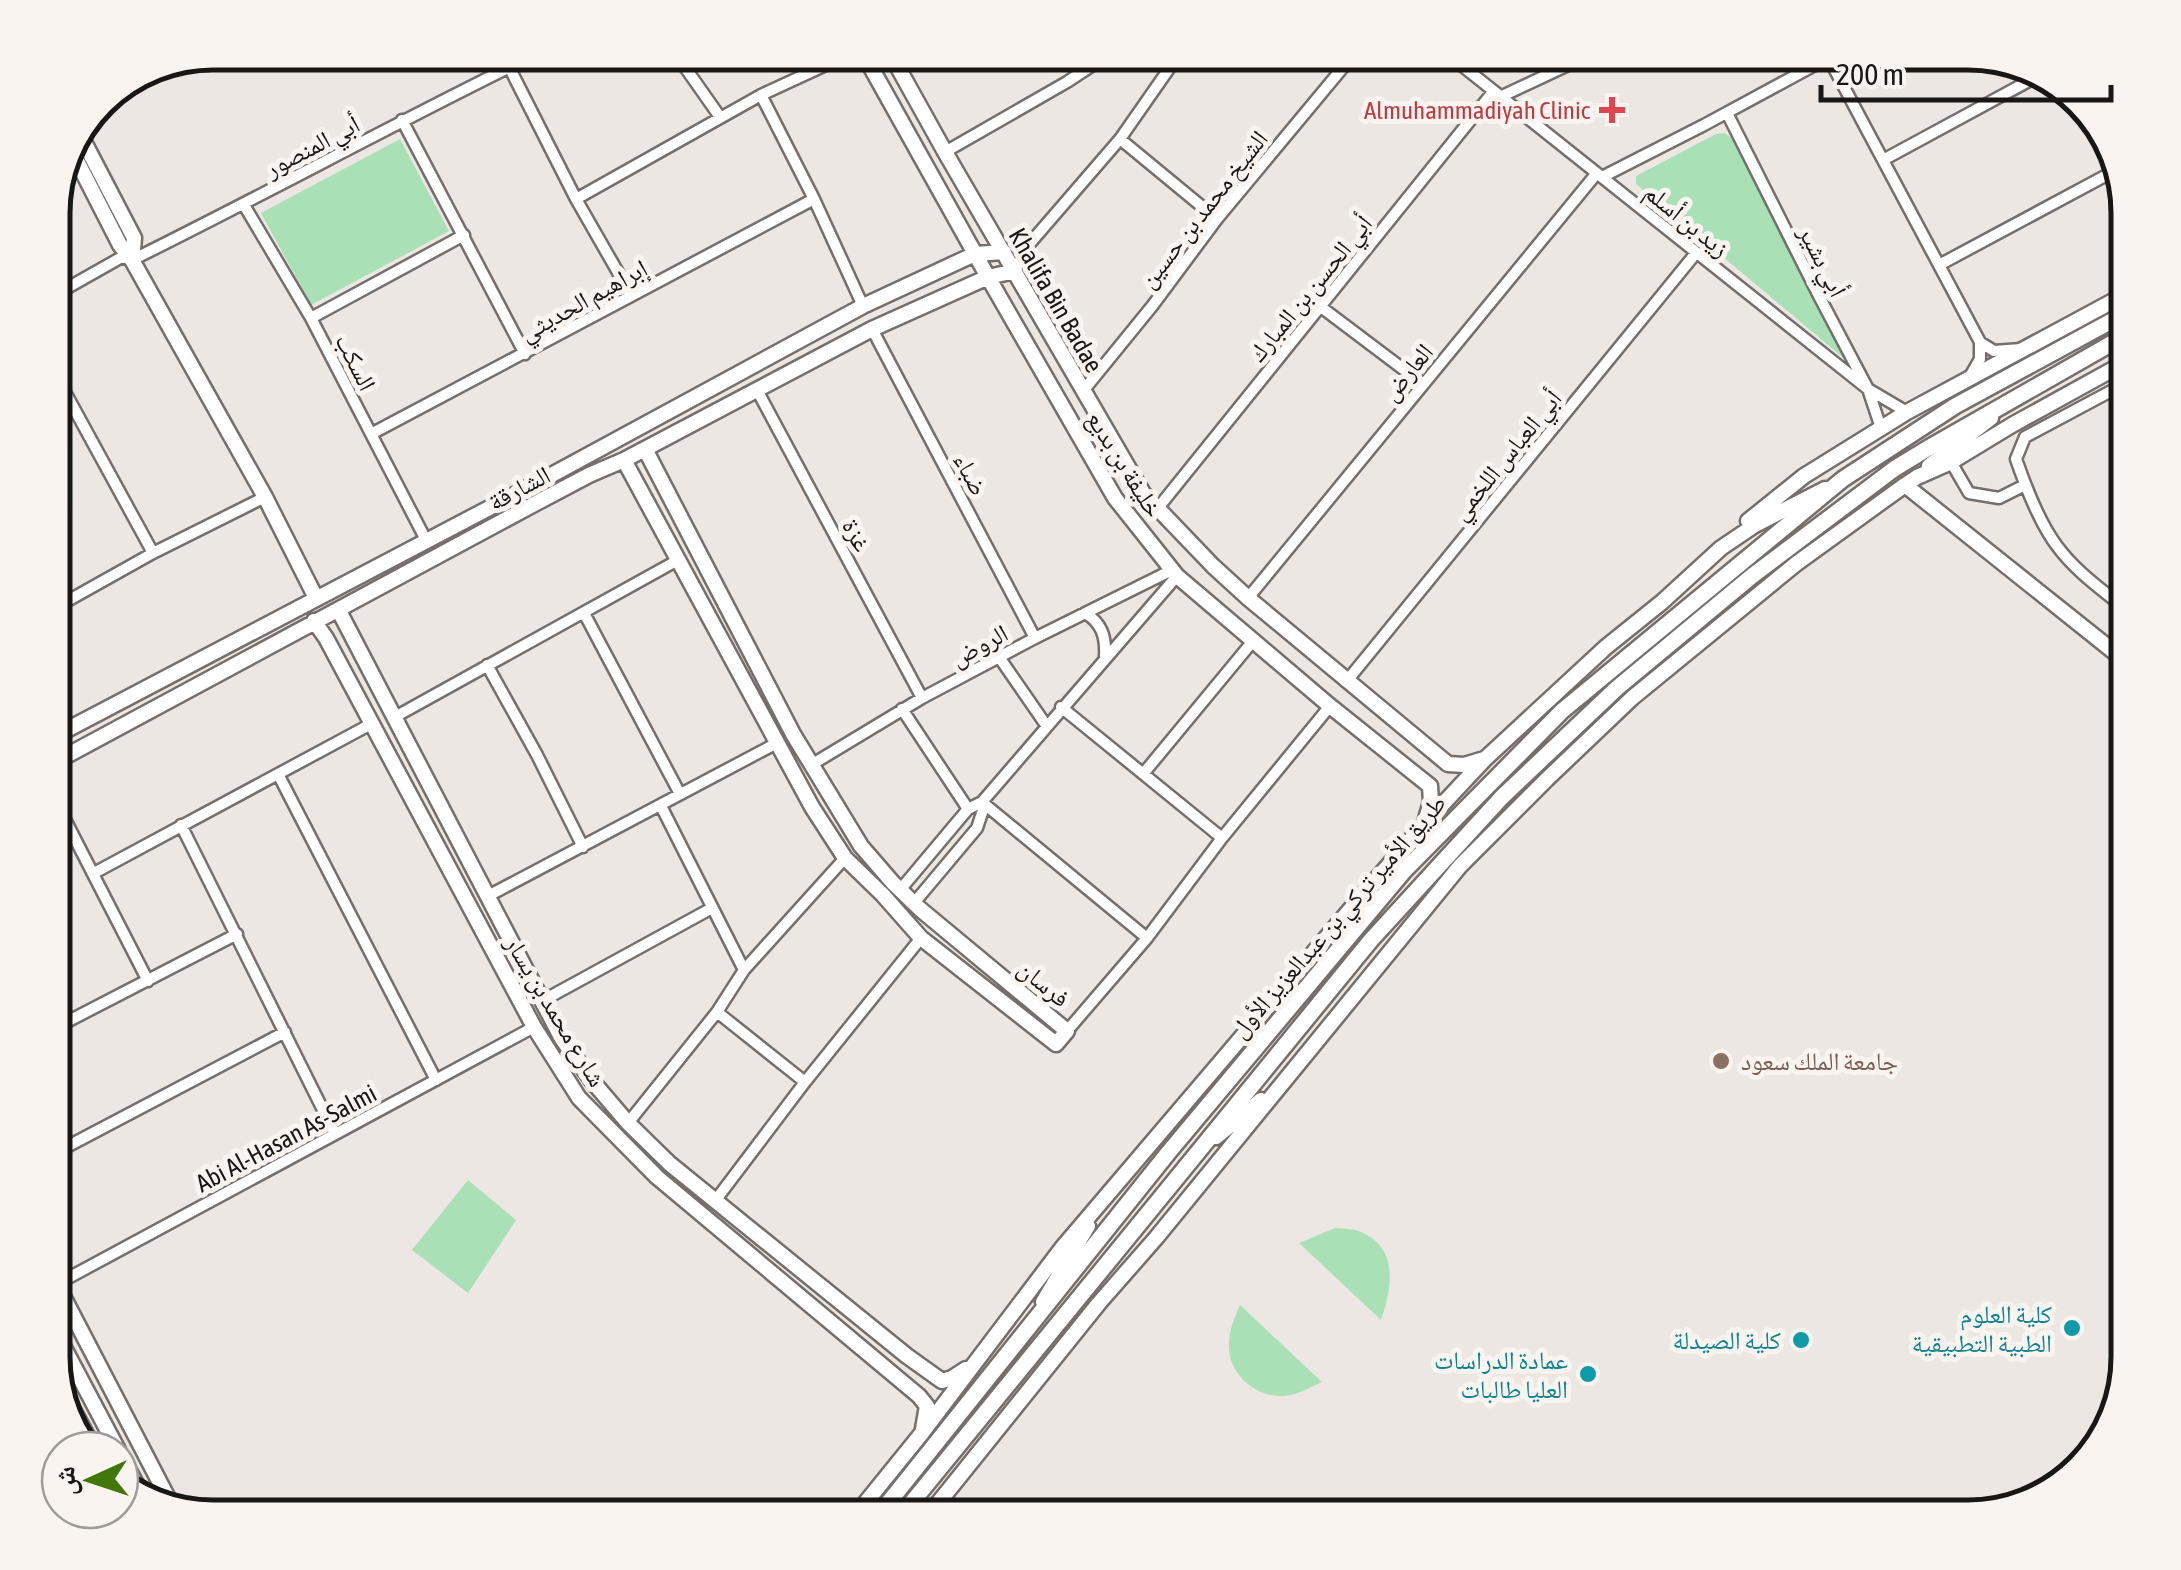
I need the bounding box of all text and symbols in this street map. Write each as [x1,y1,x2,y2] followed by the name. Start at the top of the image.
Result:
[1821,40,2111,102] scale bar
[1836,57,1904,91] text: 200 m
[1364,96,1591,124] place label: Almuhammadiyah Clinic
[1599,97,1625,123] marker: Almuhammadiyah Clinic
[259,109,367,189] street label: أبي المنصور
[1133,125,1275,294] street label: الشيخ محمد بن حسين
[1637,177,1735,265] street label: زيد بن أسلم
[1242,209,1382,371] street label: أبي الحسن بن المبارك
[1787,220,1853,304] street label: أبي بشير
[1003,223,1109,377] street label: Khalifa Bin Badae
[514,253,655,352] street label: إبراهيم الحديثي
[329,329,382,395] street label: السكب
[1376,338,1440,407] street label: العارض
[1445,384,1572,530] street label: أبي العباس اللخمي
[1080,406,1169,523] street label: خليفة بن بديع
[948,448,994,500] street label: ضباء
[483,460,555,516] street label: الشارقة
[837,514,877,556] street label: غزة
[946,618,1013,673] street label: الروض
[1225,789,1456,1048] street label: طريق الأمير تركي بن عبدالعزيز الأول
[498,930,612,1092] street label: شارع محمد بن يسار
[1011,954,1075,1014] street label: فرسان
[1741,1047,1898,1075] place label: جامعة الملك سعود
[1710,1050,1732,1072] marker: جامعة الملك سعود
[191,1079,381,1197] street label: Abi Al-Hasan As-Salmi
[1912,1300,2052,1358] place label: كلية العلوم الطبية التطبيقية
[2061,1317,2083,1339] marker: كلية العلوم الطبية التطبيقية
[1673,1326,1781,1354] place label: كلية الصيدلة
[1790,1329,1812,1351] marker: كلية الصيدلة
[1434,1346,1568,1404] place label: عمادة الدراسات العليا طالبات
[1577,1363,1599,1385] marker: عمادة الدراسات العليا طالبات
[40,1430,140,1530] north arrow
[48,1466,83,1497] text: ش

